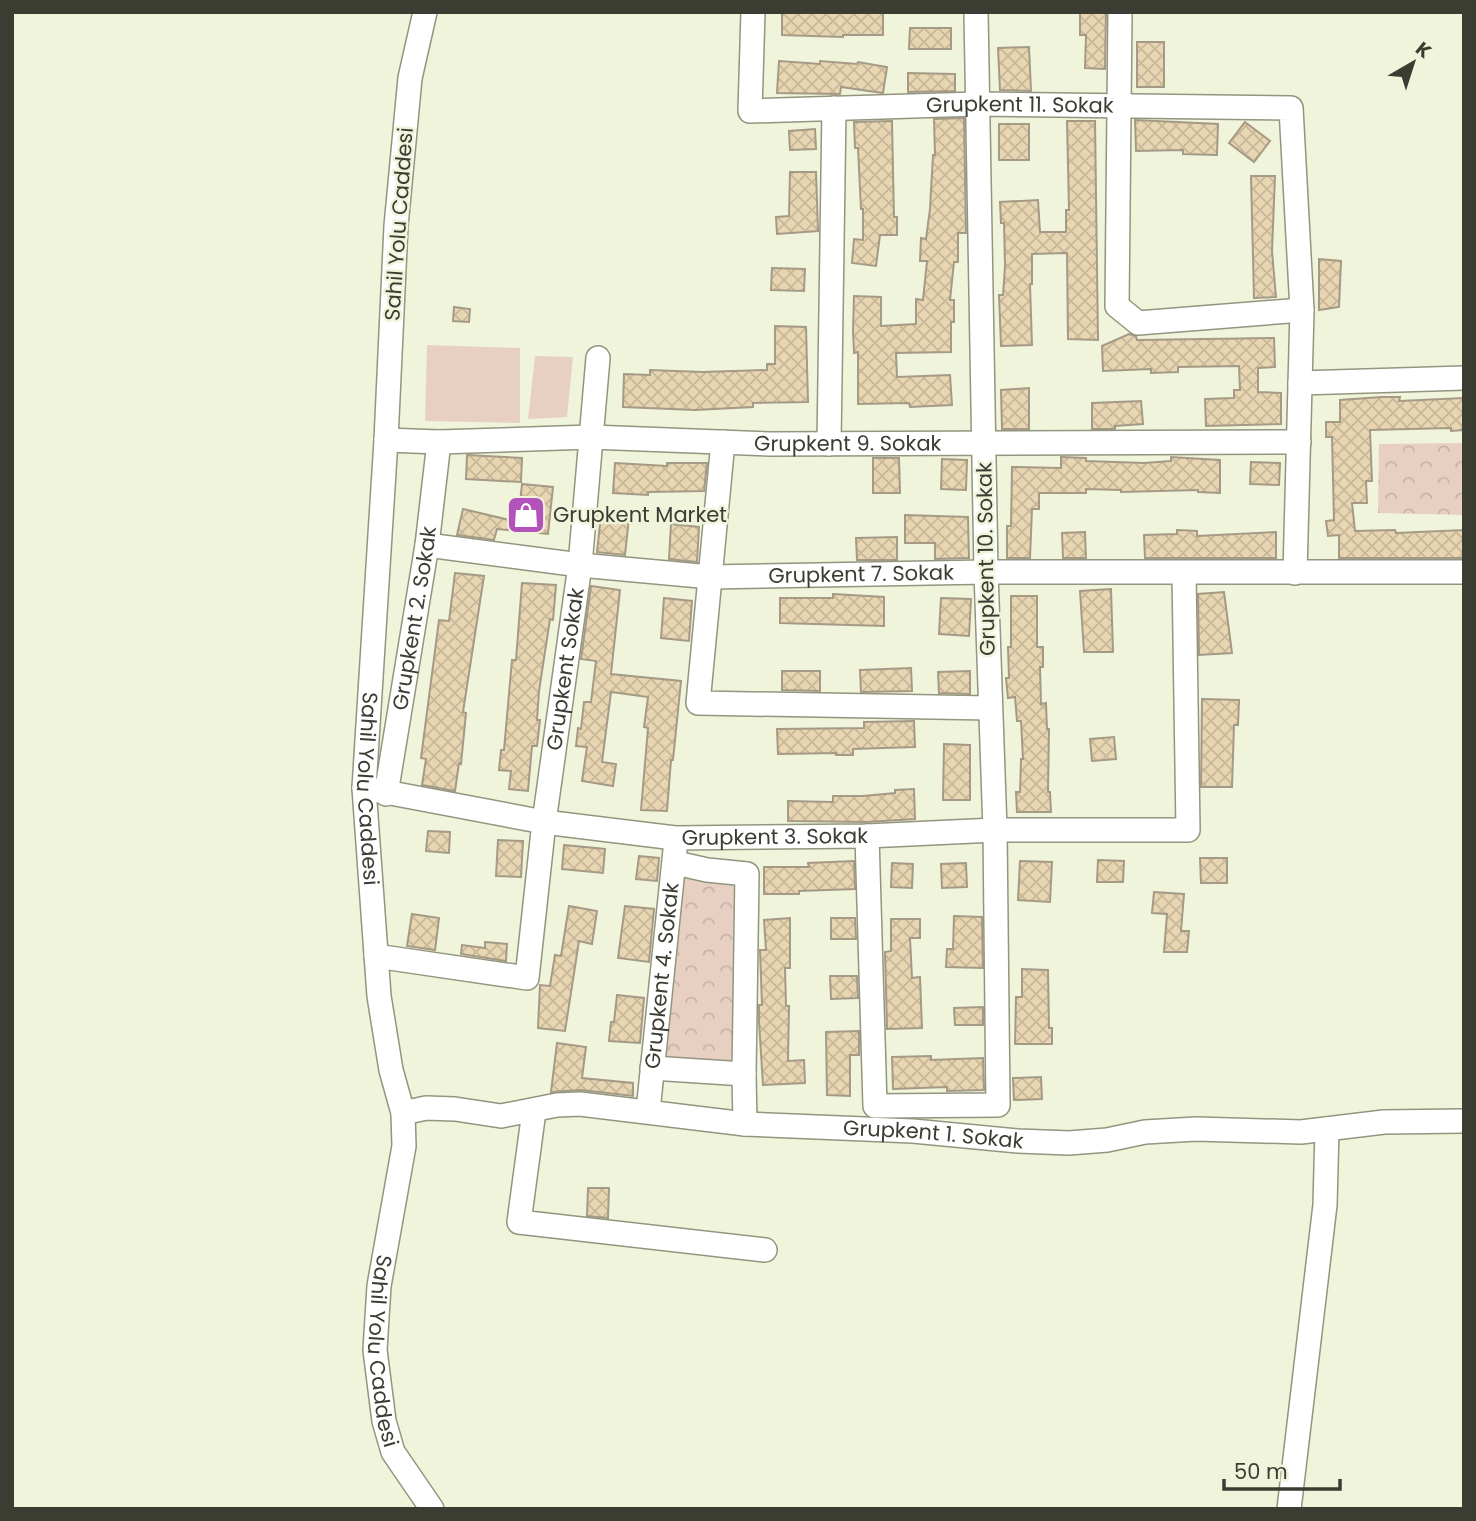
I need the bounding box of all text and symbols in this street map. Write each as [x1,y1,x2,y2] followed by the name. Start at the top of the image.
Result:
[1378,28,1448,98] north arrow
[1410,36,1437,65] text: K
[926,89,1114,120] street label: Grupkent 11. Sokak
[377,126,420,322] street label: Sahil Yolu Caddesi
[754,428,942,458] street label: Grupkent 9. Sokak
[969,462,1002,656] street label: Grupkent 10. Sokak
[505,494,547,536] shop icon: Grupkent Market
[553,500,727,529] place label: Grupkent Market
[385,524,443,712] street label: Grupkent 2. Sokak
[768,558,954,590] street label: Grupkent 7. Sokak
[539,586,591,752] street label: Grupkent Sokak
[350,691,386,886] street label: Sahil Yolu Caddesi
[681,821,868,852] street label: Grupkent 3. Sokak
[637,881,686,1070] street label: Grupkent 4. Sokak
[843,1113,1025,1155] street label: Grupkent 1. Sokak
[361,1252,406,1450] street label: Sahil Yolu Caddesi
[1224,1448,1340,1492] scale bar
[1234,1457,1288,1486] text: 50 m

